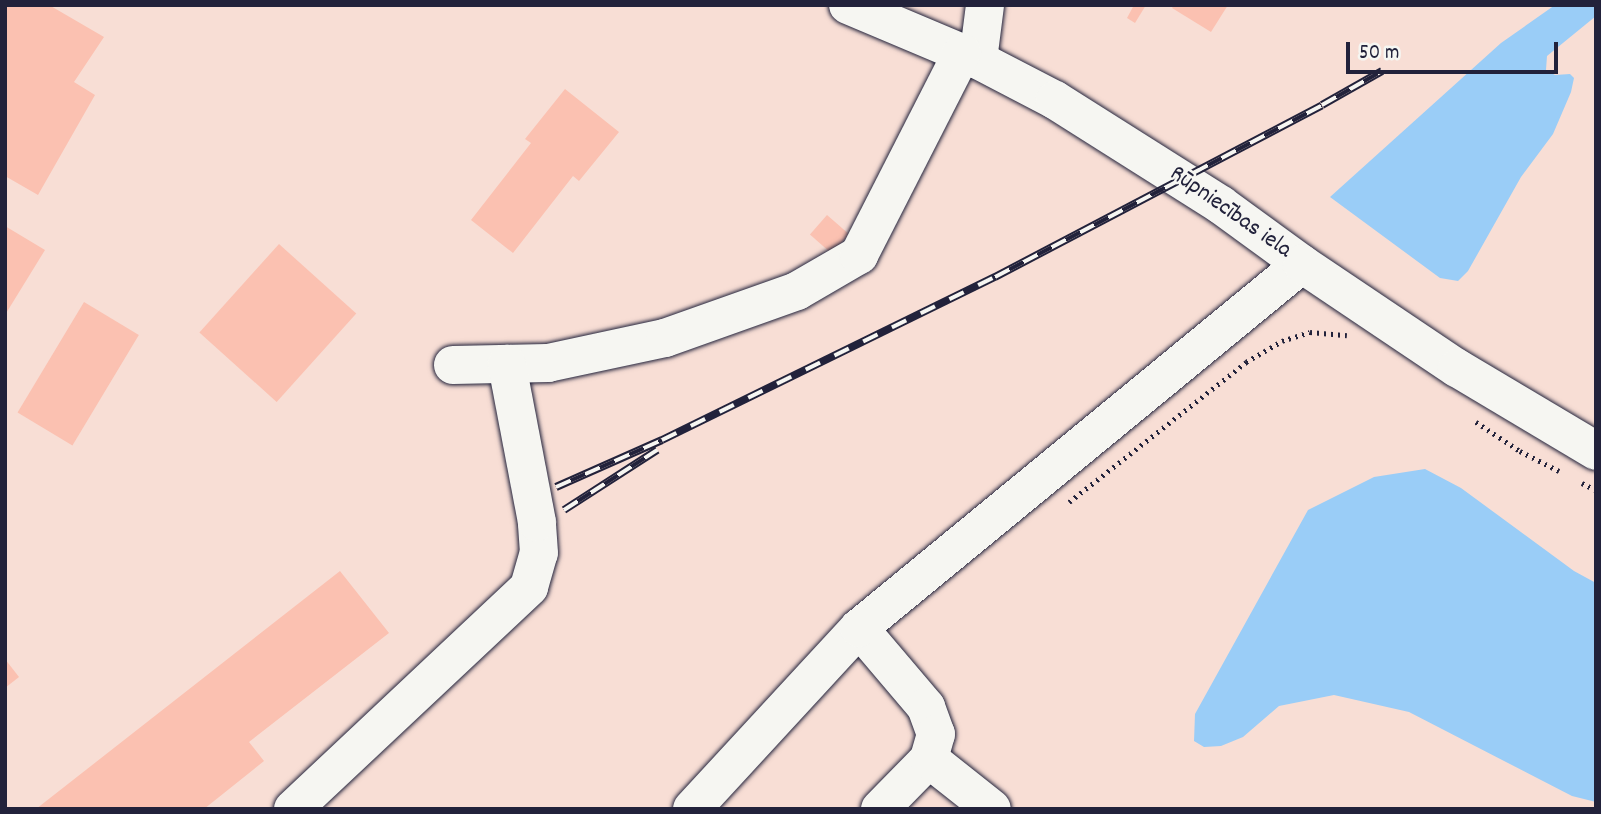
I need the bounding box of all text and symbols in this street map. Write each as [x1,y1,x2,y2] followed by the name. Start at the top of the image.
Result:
[1349,28,1561,72] scale bar
[1359,39,1399,69] text: 50 m
[1163,160,1297,266] street label: Rūpniecības iela

